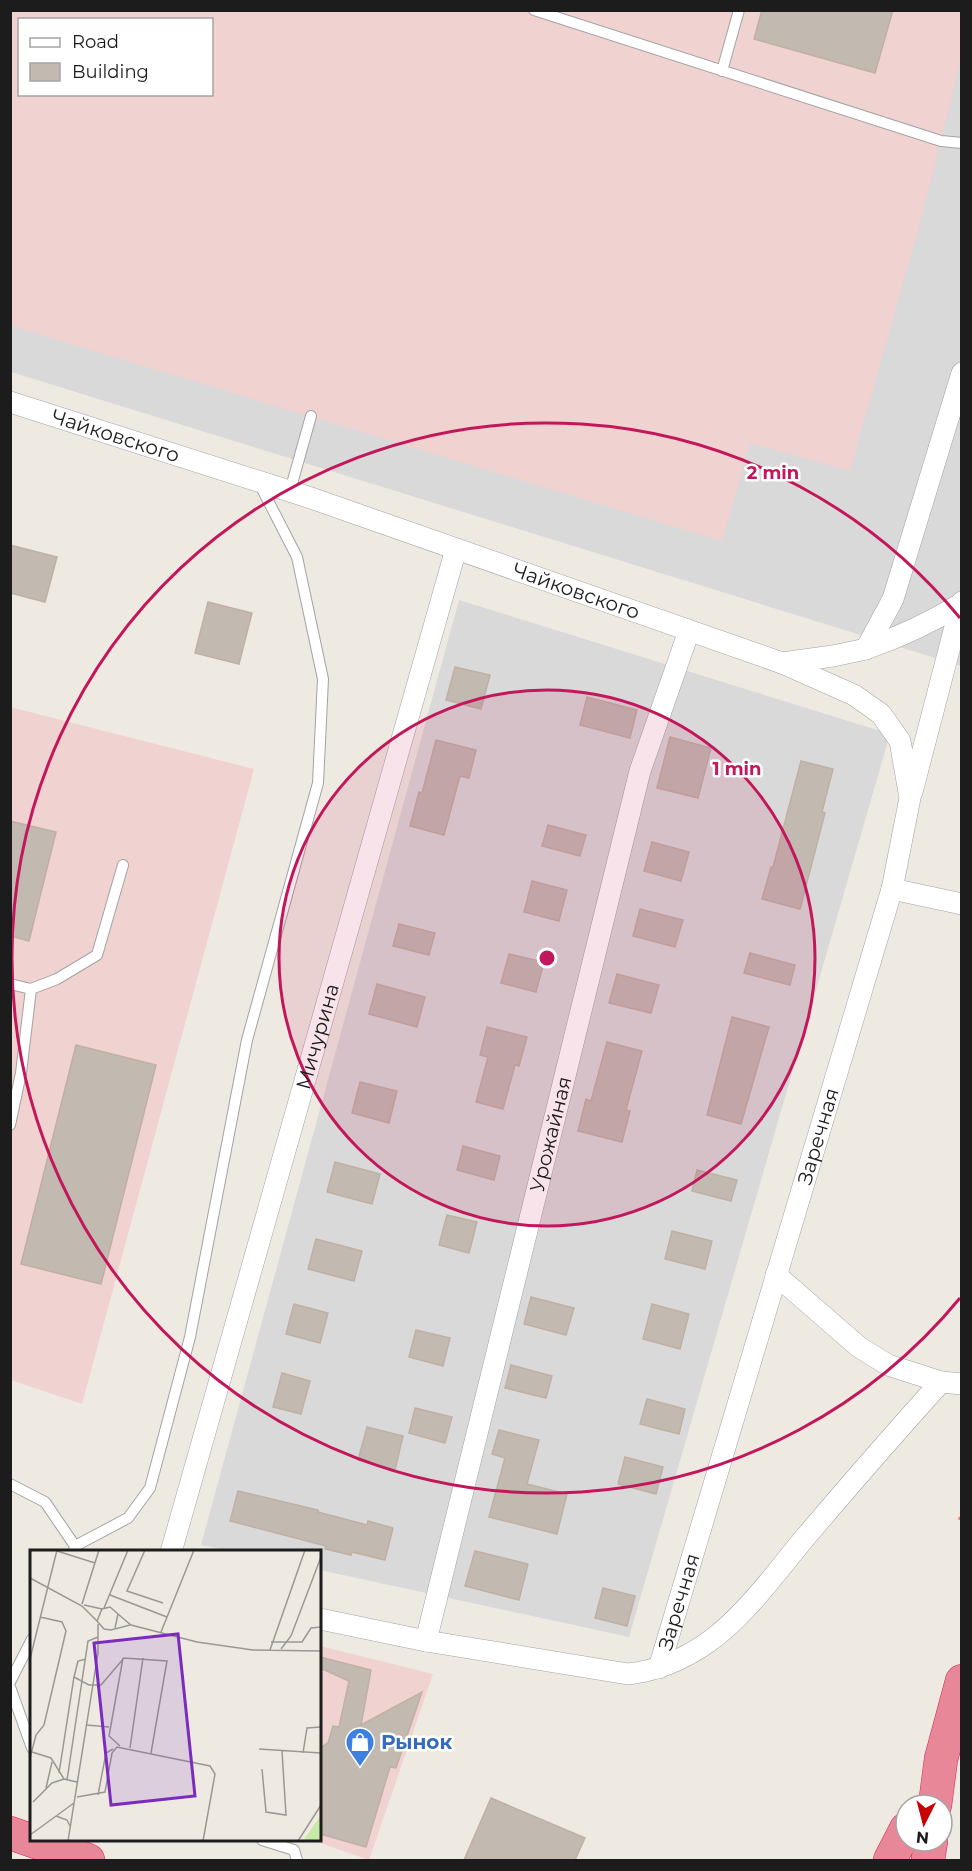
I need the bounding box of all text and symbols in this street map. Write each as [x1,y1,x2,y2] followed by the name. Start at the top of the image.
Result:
[18,18,213,96] legend
[72,31,119,53] text: Road
[72,61,149,83] text: Building
[49,404,183,467] street label: Чайковского
[747,462,799,484] text: 2 min
[510,558,643,624] street label: Чайковского
[713,758,761,780] text: 1 min
[537,948,557,968] centre of rings
[291,981,344,1092] street label: Мичурина
[525,1074,576,1194] street label: Урожайная
[792,1085,844,1187] street label: Заречная
[30,1550,321,1841] inset map
[653,1551,705,1653] street label: Заречная
[344,1726,376,1768] shop icon: Рынок
[381,1730,452,1754] place label: Рынок
[894,1793,954,1853] north arrow
[915,1827,930,1848] text: N

